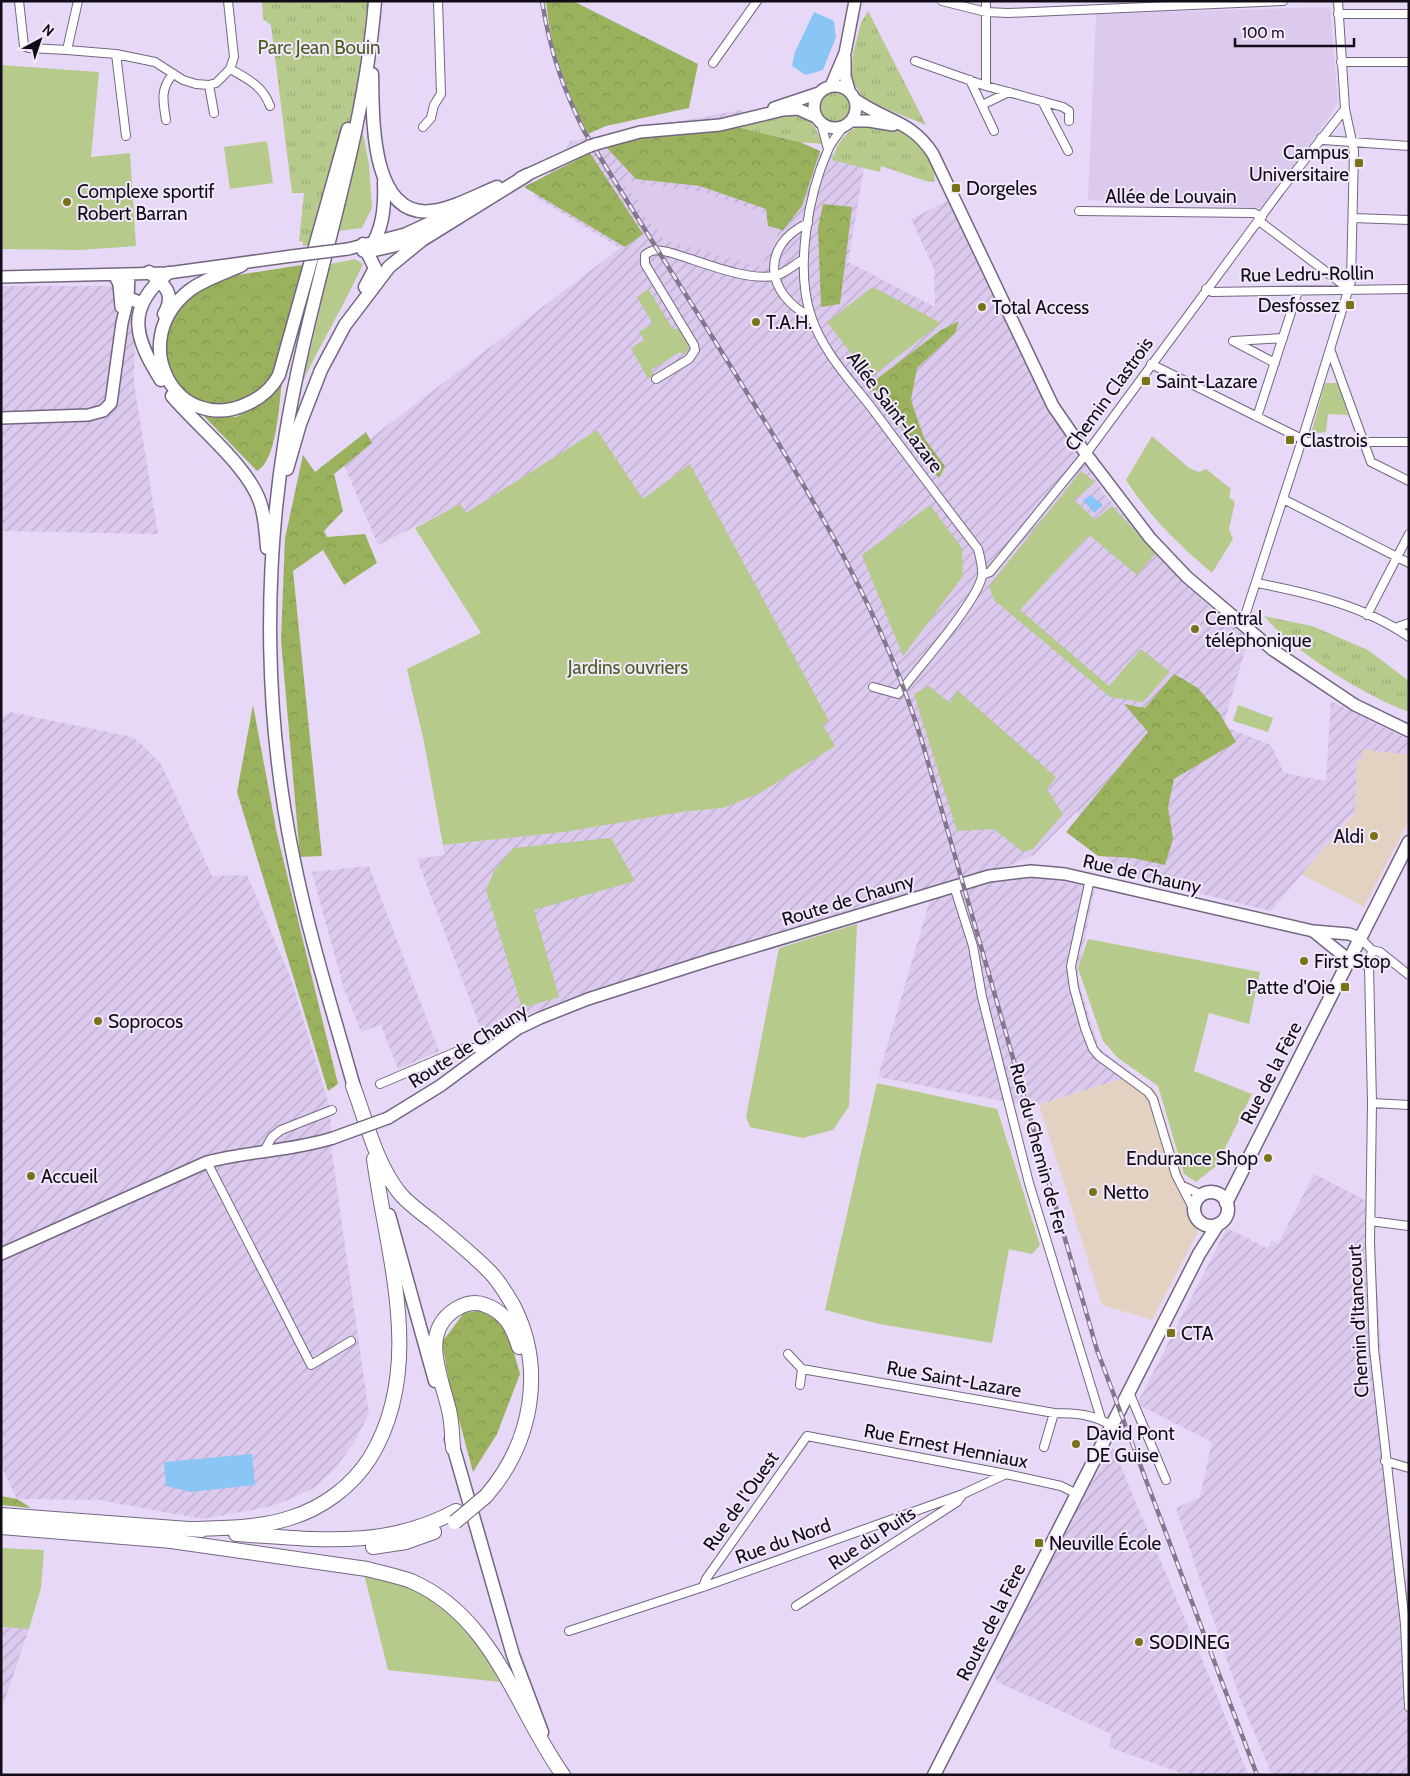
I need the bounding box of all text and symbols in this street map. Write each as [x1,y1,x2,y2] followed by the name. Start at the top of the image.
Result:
[15,15,65,65] north arrow
[1235,15,1354,47] scale bar
[39,20,58,40] text: N
[1242,24,1284,42] text: 100 m
[257,36,381,59] park label: Parc Jean Bouin
[1249,141,1349,186] place label: Campus Universitaire
[1353,157,1365,169] marker: Campus Universitaire
[966,177,1037,200] place label: Dorgeles
[77,180,215,225] place label: Complexe sportif Robert Barran
[950,182,962,194] marker: Dorgeles
[1105,185,1237,208] street label: Allée de Louvain
[61,196,73,208] marker: Complexe sportif Robert Barran
[1240,261,1374,287] street label: Rue Ledru-Rollin
[1258,294,1340,317] place label: Desfossez
[992,296,1089,319] place label: Total Access
[1344,299,1356,311] marker: Desfossez
[976,301,988,313] marker: Total Access
[766,311,812,334] place label: T.A.H.
[750,316,762,328] marker: T.A.H.
[1060,333,1158,455] street label: Chemin Clastrois
[842,347,948,477] street label: Allée Saint-Lazare
[1156,370,1258,393] place label: Saint-Lazare
[1140,375,1152,387] marker: Saint-Lazare
[1300,429,1368,452] place label: Clastrois
[1284,434,1296,446] marker: Clastrois
[1205,607,1312,652] place label: Central téléphonique
[1189,623,1201,635] marker: Central téléphonique
[567,656,688,679] park label: Jardins ouvriers
[1333,825,1364,848] place label: Aldi
[1368,830,1380,842] marker: Aldi
[1081,849,1204,899] street label: Rue de Chauny
[779,869,917,931] street label: Route de Chauny
[1314,950,1391,973] place label: First Stop
[1298,955,1310,967] marker: First Stop
[1247,976,1335,999] place label: Patte d'Oie
[1339,981,1351,993] marker: Patte d'Oie
[404,999,532,1093] street label: Route de Chauny
[108,1010,183,1033] place label: Soprocos
[92,1015,104,1027] marker: Soprocos
[1235,1018,1307,1128] street label: Rue de la Fère
[1005,1061,1073,1237] street label: Rue du Chemin de Fer
[1126,1147,1258,1170] place label: Endurance Shop
[1262,1152,1274,1164] marker: Endurance Shop
[41,1165,98,1188] place label: Accueil
[25,1170,37,1182] marker: Accueil
[1103,1181,1149,1204] place label: Netto
[1087,1186,1099,1198] marker: Netto
[1342,1243,1373,1398] street label: Chemin d'Itancourt
[1181,1322,1214,1345] place label: CTA
[1165,1327,1177,1339] marker: CTA
[885,1356,1023,1402] street label: Rue Saint-Lazare
[862,1419,1030,1473] street label: Rue Ernest Henniaux
[1086,1422,1175,1467] place label: David Pont DE Guise
[1070,1438,1082,1450] marker: David Pont DE Guise
[698,1446,784,1555] street label: Rue de l'Ouest
[824,1501,920,1575] street label: Rue du Puits
[732,1513,834,1569] street label: Rue du Nord
[1049,1531,1162,1555] place label: Neuville École
[1033,1537,1045,1549] marker: Neuville École
[952,1559,1031,1685] street label: Route de la Fère
[1149,1631,1230,1654] place label: SODINEG
[1133,1636,1145,1648] marker: SODINEG

